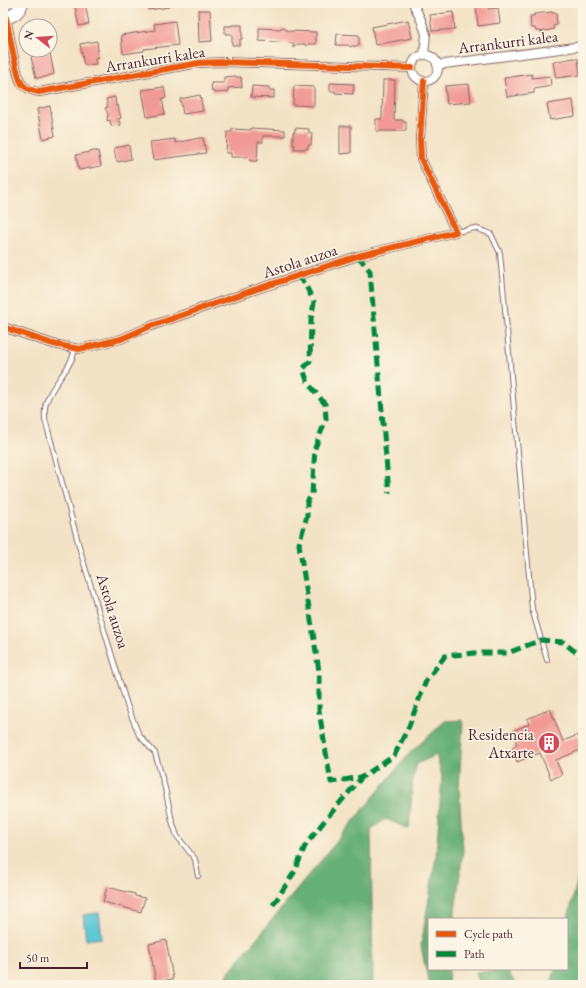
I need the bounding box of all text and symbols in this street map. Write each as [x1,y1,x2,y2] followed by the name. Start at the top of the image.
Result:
[18,18,58,58] north arrow
[456,25,560,59] street label: Arrankurri kalea
[20,29,36,41] text: N
[103,41,207,77] street label: Arrankurri kalea
[259,239,341,283] street label: Astola auzoa
[91,570,135,652] street label: Astola auzoa
[468,724,535,763] place label: Residencia Atxarte
[536,730,562,756] building icon: Residencia Atxarte
[428,918,568,970] legend
[464,926,513,942] text: Cycle path
[20,944,87,970] scale bar
[464,946,485,962] text: Path
[26,950,50,966] text: 50 m

